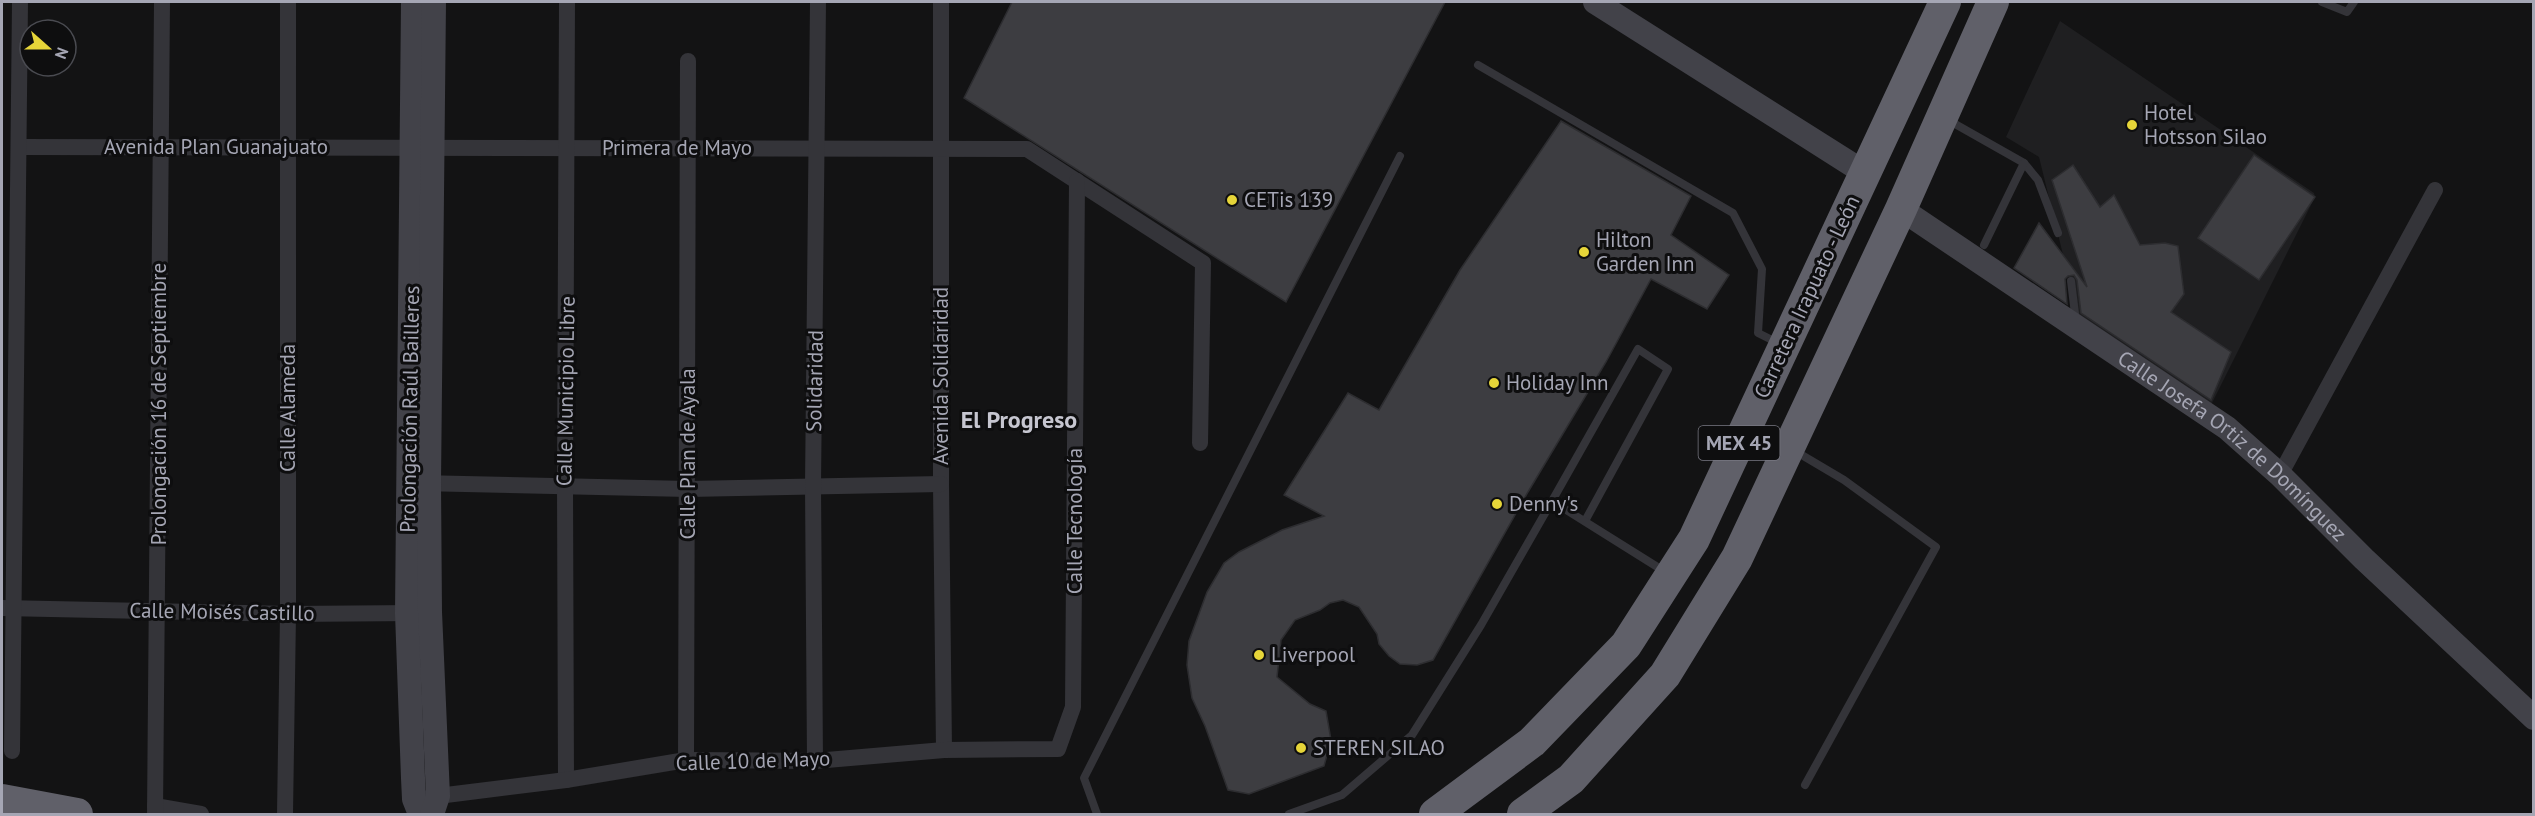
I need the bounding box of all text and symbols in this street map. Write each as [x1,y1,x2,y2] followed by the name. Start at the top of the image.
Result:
[18,18,78,78] north arrow
[51,45,73,62] text: N
[2144,99,2267,150] place label: Hotel Hotsson Silao
[2125,118,2139,132] marker: Hotel Hotsson Silao
[104,133,328,160] street label: Avenida Plan Guanajuato
[602,134,752,161] street label: Primera de Mayo
[1244,186,1333,213] place label: CETis 139
[1748,191,1865,403] street label: Carretera Irapuato - León
[1225,193,1239,207] marker: CETis 139
[1596,226,1695,277] place label: Hilton Garden Inn
[1577,245,1591,259] marker: Hilton Garden Inn
[145,263,172,545] street label: Prolongación 16 de Septiembre
[394,285,425,533] street label: Prolongación Raúl Bailleres
[927,287,954,465] street label: Avenida Solidaridad
[550,296,581,486] street label: Calle Municipio Libre
[800,330,829,432] street label: Solidaridad
[274,344,301,472] street label: Calle Alameda
[2113,344,2353,547] street label: Calle Josefa Ortiz de Domínguez
[674,368,701,540] street label: Calle Plan de Ayala
[1506,369,1609,396] place label: Holiday Inn
[1487,376,1501,390] marker: Holiday Inn
[961,404,1077,435] district label: El Progreso
[1698,426,1780,460] road number: MEX 45
[1061,448,1088,594] street label: Calle Tecnología
[1509,490,1578,517] place label: Denny's
[1490,497,1504,511] marker: Denny's
[129,596,315,627] street label: Calle Moisés Castillo
[1271,641,1355,668] place label: Liverpool
[1252,648,1266,662] marker: Liverpool
[1313,734,1445,761] place label: STEREN SILAO
[1294,741,1308,755] marker: STEREN SILAO
[675,744,831,777] street label: Calle 10 de Mayo

